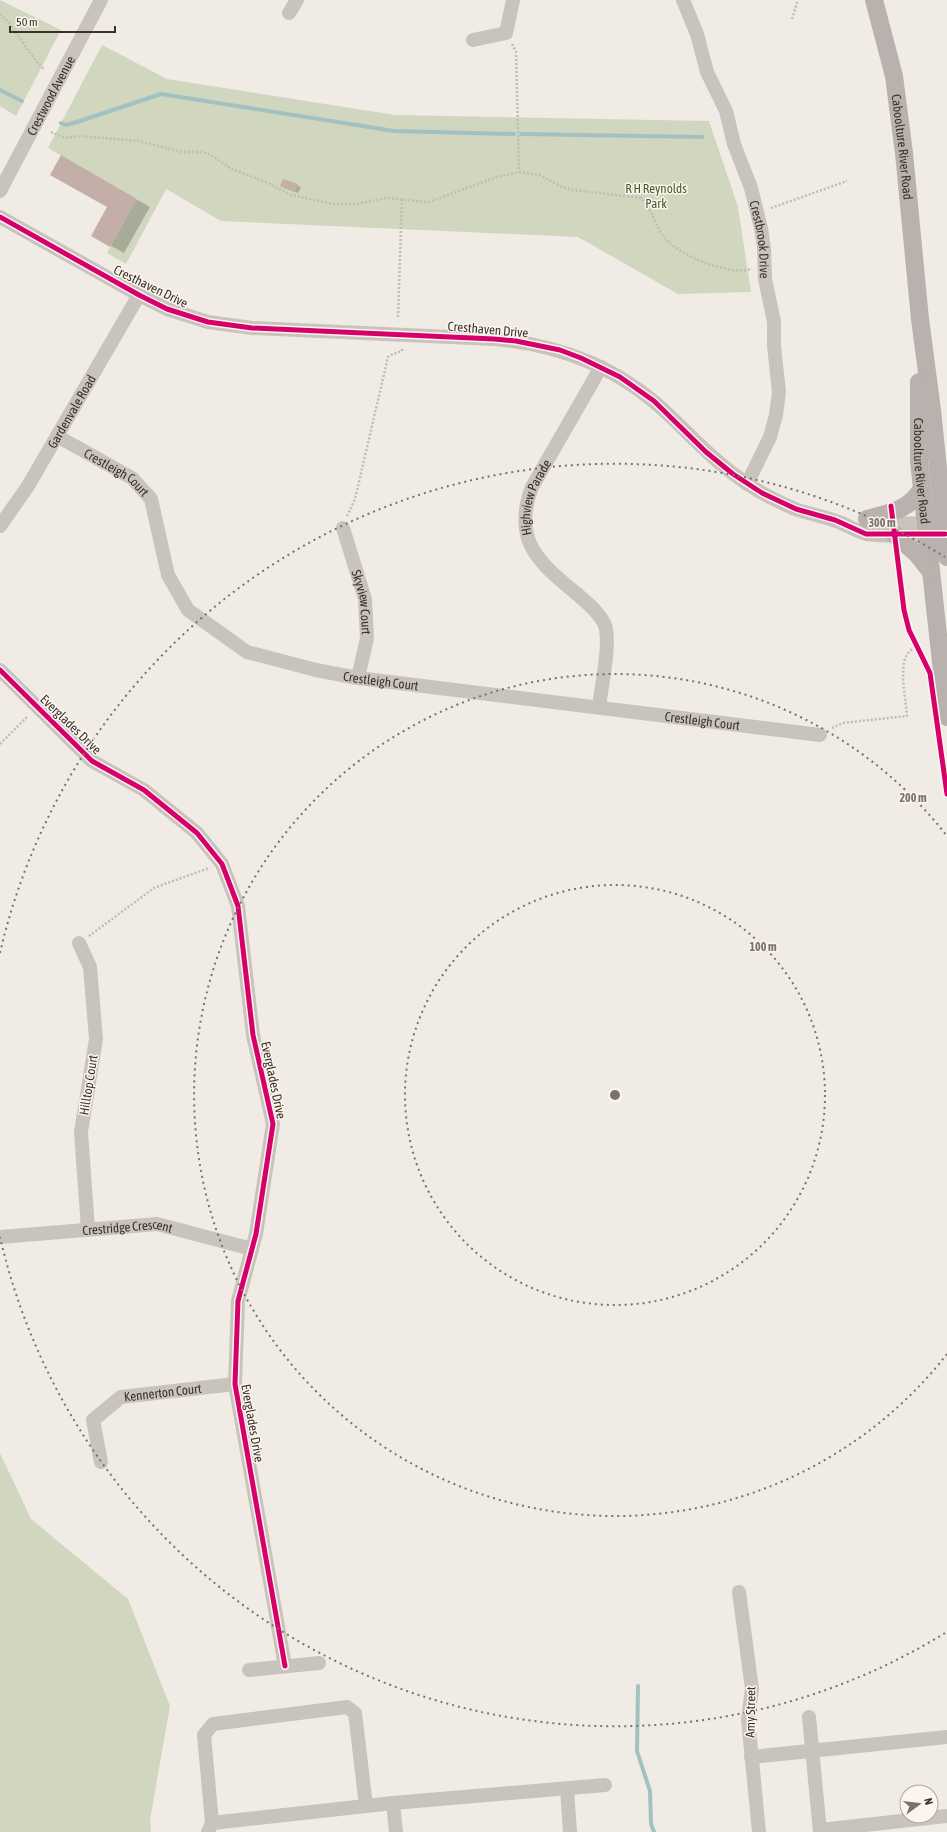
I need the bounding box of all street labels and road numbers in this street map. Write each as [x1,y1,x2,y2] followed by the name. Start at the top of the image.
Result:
[24,53,78,138] street label: Crestwood Avenue
[888,93,915,201] street label: Caboolture River Road
[746,199,772,279] street label: Crestbrook Drive
[111,262,190,311] street label: Cresthaven Drive
[447,319,529,340] street label: Cresthaven Drive
[45,372,99,451] street label: Gardenvale Road
[911,418,933,525] street label: Caboolture River Road
[81,446,152,500] street label: Crestleigh Court
[518,457,554,537] street label: Highview Parade
[348,568,374,635] street label: Skyview Court
[342,668,419,693] street label: Crestleigh Court
[37,692,104,757] street label: Everglades Drive
[664,709,741,733] street label: Crestleigh Court
[258,1040,289,1120] street label: Everglades Drive
[76,1054,101,1116] street label: Hilltop Court
[82,1217,174,1238] street label: Crestridge Crescent
[123,1381,203,1405] street label: Kennerton Court
[238,1383,267,1463] street label: Everglades Drive
[743,1686,758,1738] street label: Amy Street

